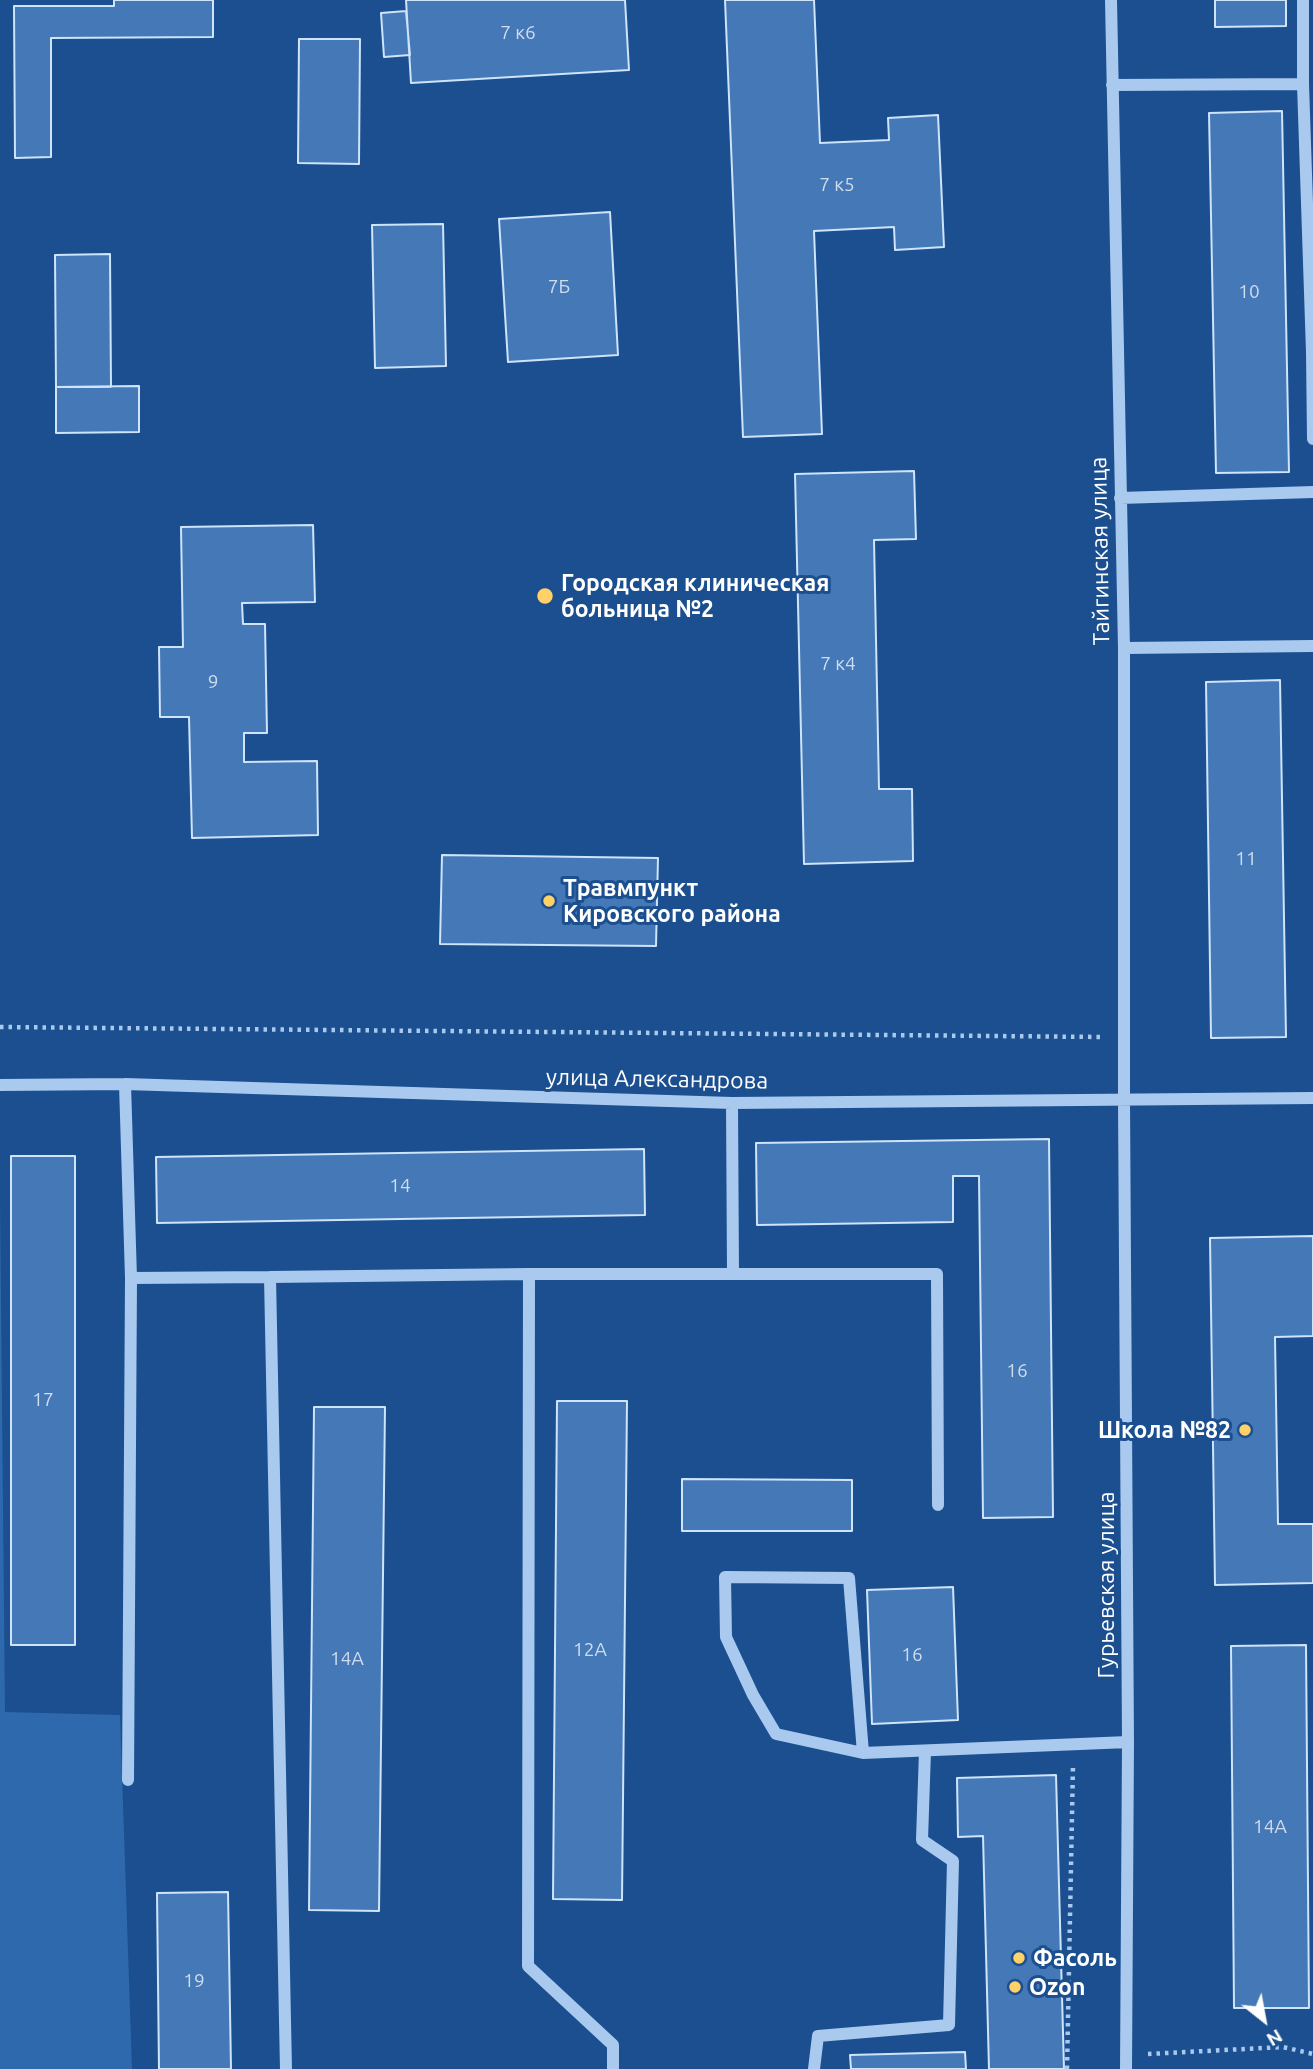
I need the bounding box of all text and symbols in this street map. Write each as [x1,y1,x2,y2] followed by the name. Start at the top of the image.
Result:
[500,22,536,44] house number: 7 к6
[819,174,855,196] house number: 7 к5
[548,276,570,298] house number: 7Б
[1238,281,1260,303] house number: 10
[1085,456,1115,646] street label: Тайгинская улица
[561,569,829,623] place label: Городская клиническая больница №2
[535,586,555,606] marker: Городская клиническая больница №2
[820,653,856,675] house number: 7 к4
[208,671,218,693] house number: 9
[1235,848,1257,870] house number: 11
[563,874,781,928] place label: Травмпункт Кировского района
[541,893,557,909] marker: Травмпункт Кировского района
[546,1063,768,1095] street label: улица Александрова
[389,1175,411,1197] house number: 14
[1006,1360,1028,1382] house number: 16
[32,1389,54,1411] house number: 17
[1098,1416,1231,1444] place label: Школа №82
[1237,1422,1253,1438] marker: Школа №82
[1092,1491,1120,1679] street label: Гурьевская улица
[573,1639,607,1661] house number: 12А
[901,1644,923,1666] house number: 16
[330,1648,364,1670] house number: 14А
[1253,1816,1287,1838] house number: 14А
[1033,1944,1117,1972] place label: Фасоль
[1011,1950,1027,1966] marker: Фасоль
[183,1970,205,1992] house number: 19
[1029,1973,1085,2001] place label: Ozon
[1007,1979,1023,1995] marker: Ozon
[1229,1985,1299,2055] north arrow
[1263,2025,1287,2051] text: N

